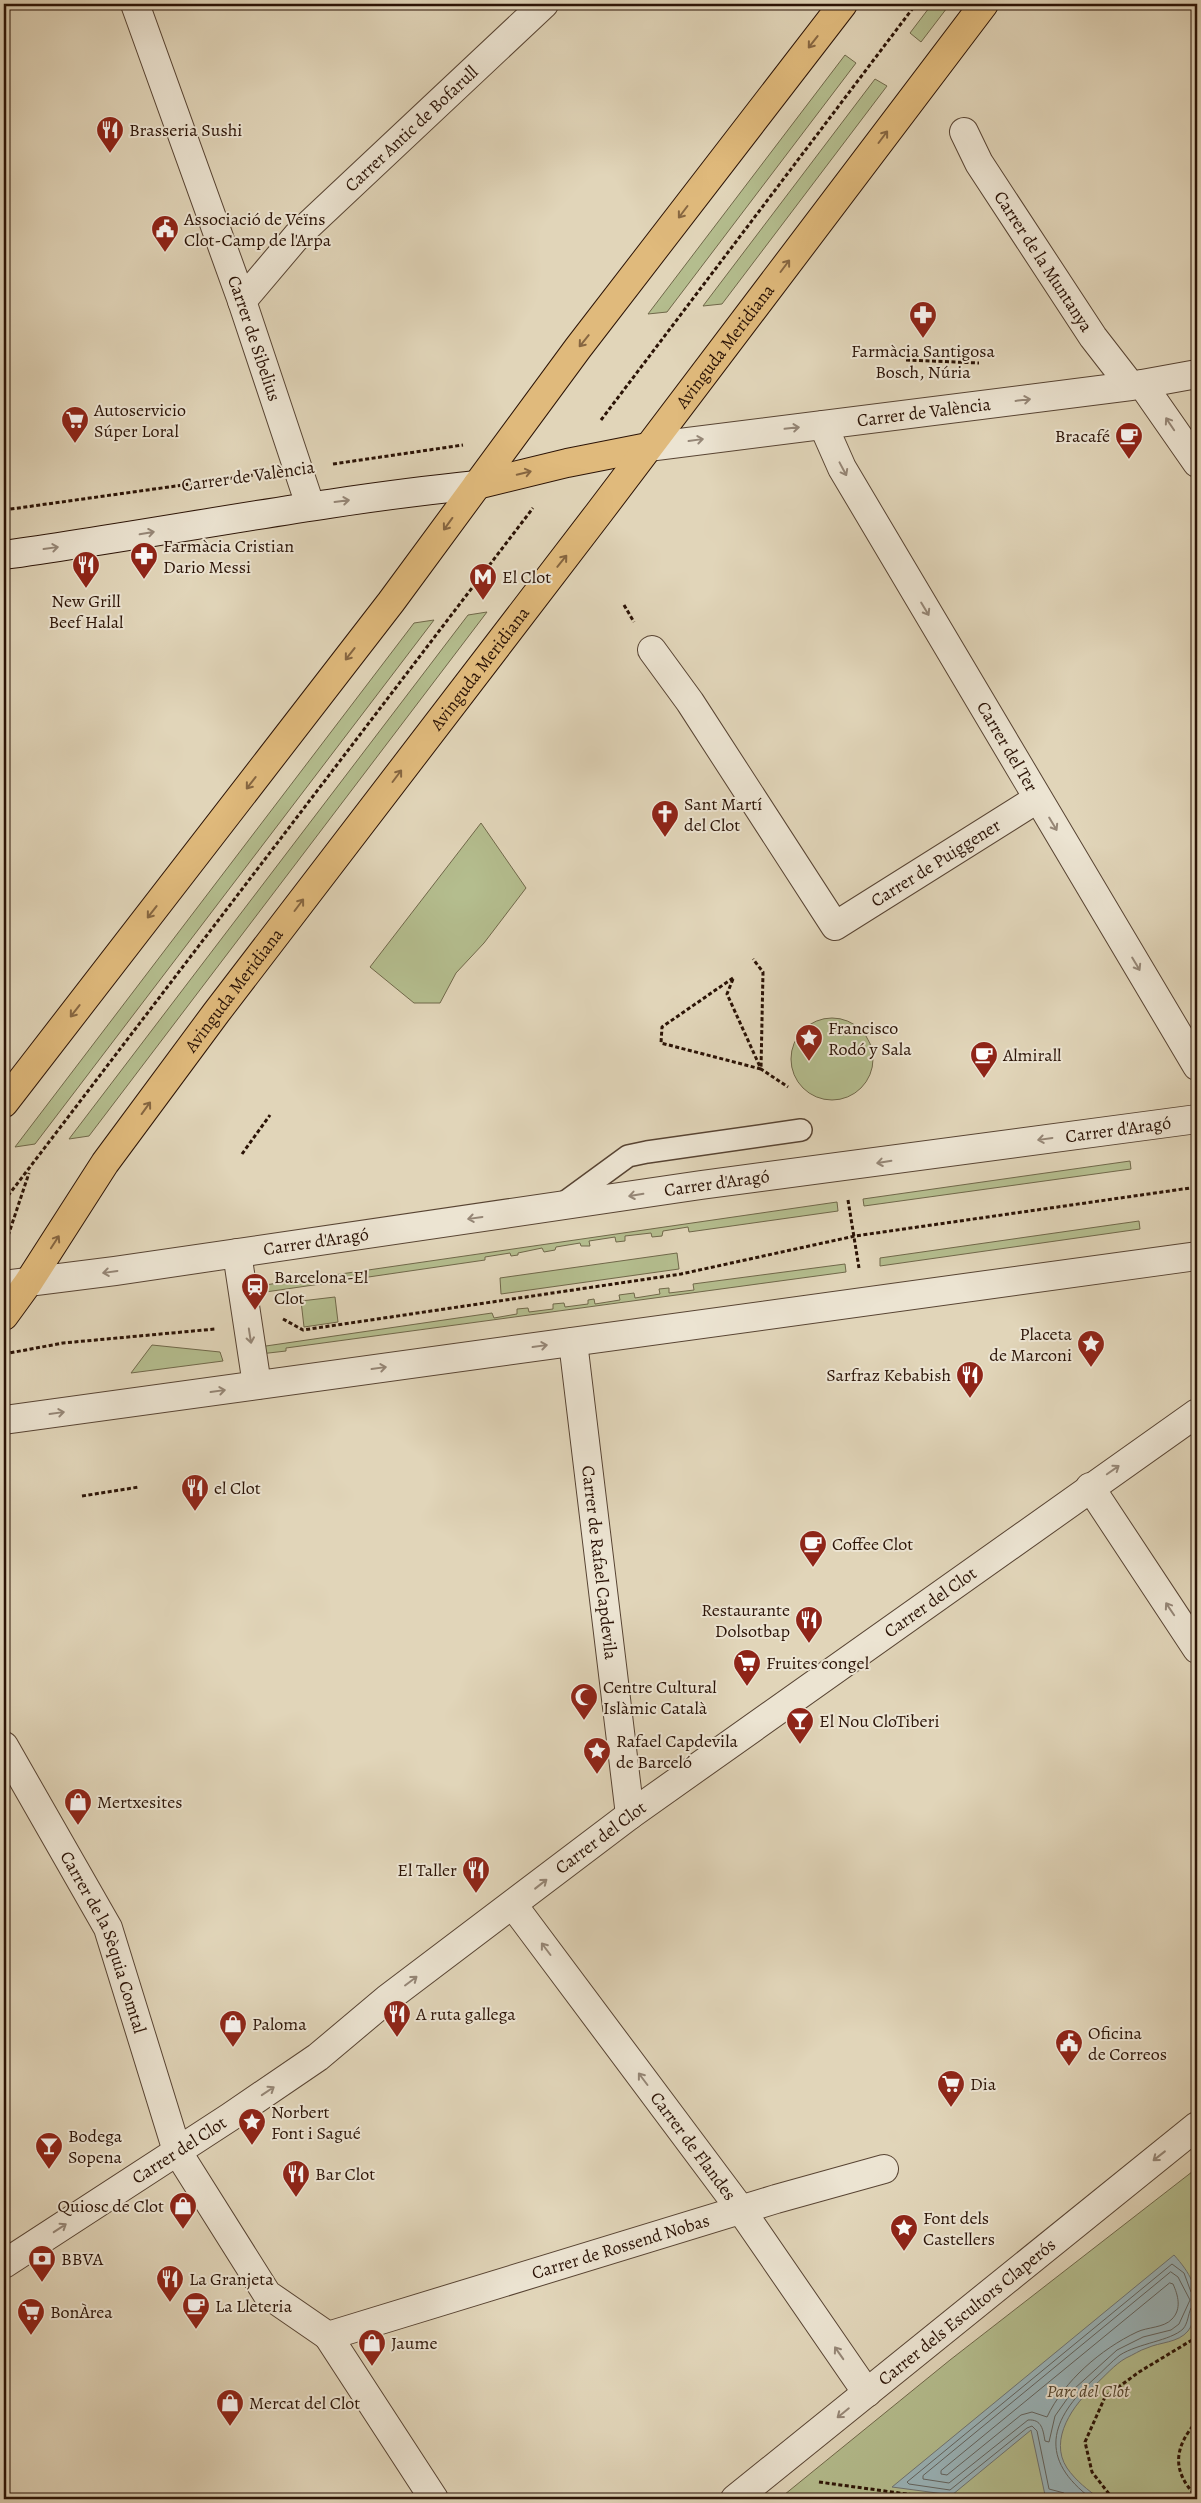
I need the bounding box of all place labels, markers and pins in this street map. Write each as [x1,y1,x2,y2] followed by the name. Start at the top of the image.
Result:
[95,115,125,154] restaurant icon: Brasseria Sushi
[129,118,242,142] place label: Brasseria Sushi
[183,207,332,252] place label: Associació de Veïns Clot-Camp de l'Arpa
[150,214,180,253] public building icon: Associació de Veïns Clot-Camp de l'Arpa
[908,300,938,339] pharmacy icon: Farmàcia Santigosa Bosch, Núria
[851,339,996,384] place label: Farmàcia Santigosa Bosch, Núria
[93,398,186,443] place label: Autoservicio Súper Loral
[60,405,90,444] supermarket icon: Autoservicio Súper Loral
[1114,421,1144,460] cafe icon: Bracafé
[1055,424,1110,448] place label: Bracafé
[163,534,294,579] place label: Farmàcia Cristian Dario Messi
[129,541,159,580] pharmacy icon: Farmàcia Cristian Dario Messi
[71,550,101,589] restaurant icon: New Grill Beef Halal
[468,562,498,601] metro station icon: El Clot
[502,565,551,589] place label: El Clot
[49,589,124,634] place label: New Grill Beef Halal
[684,792,762,837] place label: Sant Martí del Clot
[650,799,680,838] church icon: Sant Martí del Clot
[828,1016,912,1061] place label: Francisco Rodó y Sala
[794,1023,824,1062] place icon: Francisco Rodó y Sala
[969,1040,999,1079] cafe icon: Almirall
[1002,1043,1062,1067] place label: Almirall
[274,1265,369,1310] place label: Barcelona-El Clot
[240,1272,270,1311] station icon: Barcelona-El Clot
[989,1322,1073,1367] place label: Placeta de Marconi
[1076,1329,1106,1368] place icon: Placeta de Marconi
[955,1360,985,1399] restaurant icon: Sarfraz Kebabish
[826,1363,951,1387] place label: Sarfraz Kebabish
[180,1473,210,1512] restaurant icon: el Clot
[214,1476,261,1500] place label: el Clot
[798,1529,828,1568] cafe icon: Coffee Clot
[832,1532,913,1556] place label: Coffee Clot
[701,1598,790,1643] place label: Restaurante Dolsotbap
[794,1605,824,1644] restaurant icon: Restaurante Dolsotbap
[732,1648,762,1687] supermarket icon: Fruites congel
[766,1651,870,1675] place label: Fruites congel
[603,1675,717,1720] place label: Centre Cultural Islàmic Català
[569,1682,599,1721] mosque icon: Centre Cultural Islàmic Català
[785,1706,815,1745] bar icon: El Nou CloTiberi
[819,1709,940,1733] place label: El Nou CloTiberi
[616,1729,739,1774] place label: Rafael Capdevila de Barceló
[582,1736,612,1775] place icon: Rafael Capdevila de Barceló
[63,1787,93,1826] shop icon: Mertxesites
[97,1790,183,1814] place label: Mertxesites
[461,1855,491,1894] restaurant icon: El Taller
[397,1858,457,1882] place label: El Taller
[382,1999,412,2038] restaurant icon: A ruta gallega
[415,2002,516,2026] place label: A ruta gallega
[218,2009,248,2048] shop icon: Paloma
[252,2012,307,2036] place label: Paloma
[1088,2021,1167,2066] place label: Oficina de Correos
[1054,2028,1084,2067] public building icon: Oficina de Correos
[936,2069,966,2108] supermarket icon: Dia
[970,2072,997,2096] place label: Dia
[271,2100,361,2145] place label: Norbert Font i Sagué
[237,2107,267,2146] place icon: Norbert Font i Sagué
[68,2124,123,2169] place label: Bodega Sopena
[34,2131,64,2170] bar icon: Bodega Sopena
[281,2159,311,2198] restaurant icon: Bar Clot
[315,2162,375,2186] place label: Bar Clot
[168,2191,198,2230] shop icon: Quiosc de Clot
[57,2194,164,2218] place label: Quiosc de Clot
[923,2206,995,2251] place label: Font dels Castellers
[889,2213,919,2252] place icon: Font dels Castellers
[27,2244,57,2283] bank icon: BBVA
[61,2247,104,2271] place label: BBVA
[155,2264,185,2303] restaurant icon: La Granjeta
[189,2267,274,2291] place label: La Granjeta
[181,2291,211,2330] cafe icon: La Lleteria
[215,2294,293,2318] place label: La Lleteria
[16,2297,46,2336] supermarket icon: BonÀrea
[50,2300,113,2324] place label: BonÀrea
[357,2328,387,2367] shop icon: Jaume
[391,2331,438,2355] place label: Jaume
[215,2388,245,2427] shop icon: Mercat del Clot
[249,2391,360,2415] place label: Mercat del Clot

